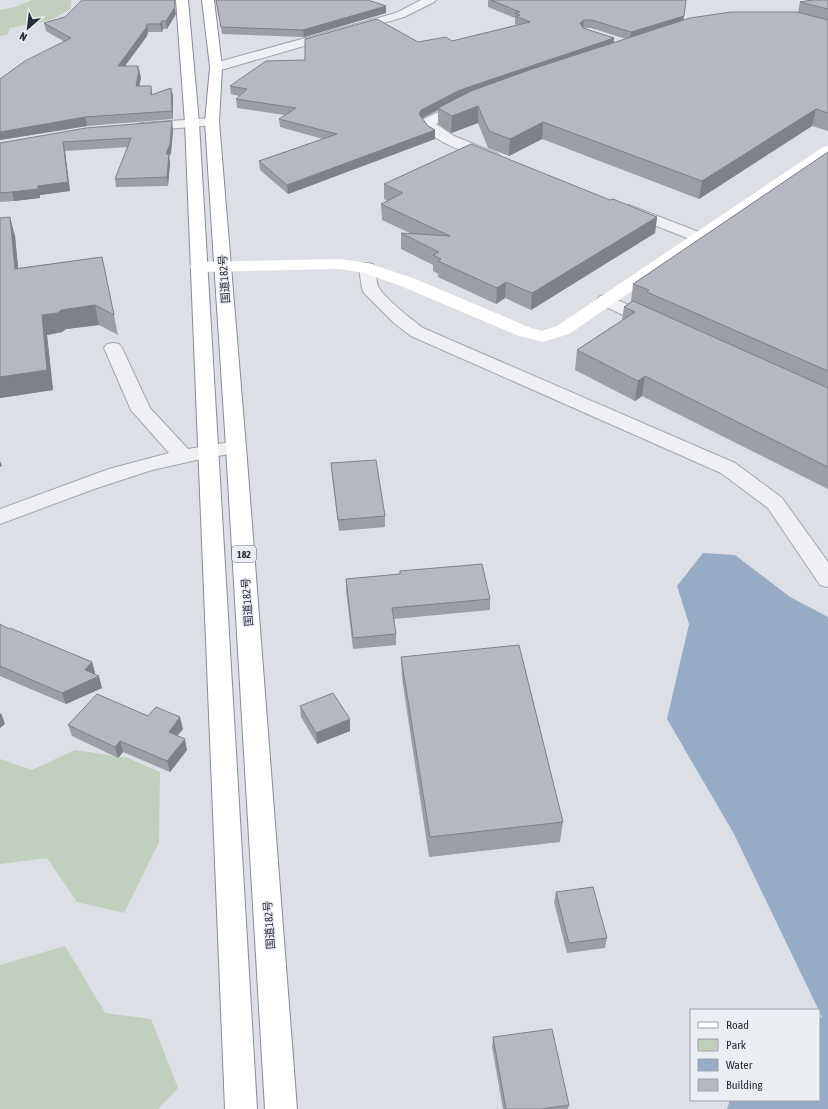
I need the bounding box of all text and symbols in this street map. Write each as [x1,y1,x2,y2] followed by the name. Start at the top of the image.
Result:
[8,8,48,48] north arrow
[18,30,29,44] text: N
[216,254,232,304] street label: 国道182号
[232,546,256,562] road number: 182
[239,577,255,627] street label: 国道182号
[261,900,277,950] street label: 国道182号
[690,1009,820,1101] legend
[726,1018,749,1032] text: Road
[726,1038,747,1052] text: Park
[726,1058,753,1072] text: Water
[726,1078,764,1092] text: Building

